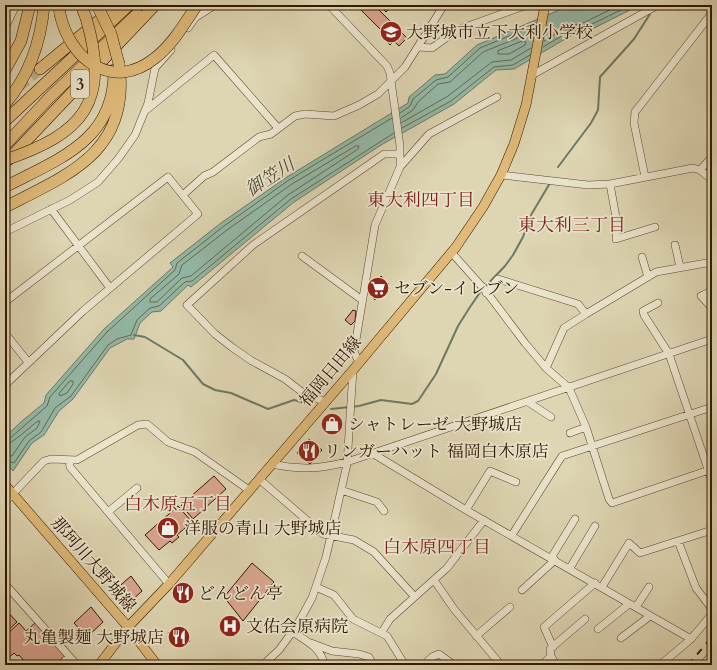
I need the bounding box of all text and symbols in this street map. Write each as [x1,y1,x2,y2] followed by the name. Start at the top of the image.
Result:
[378,19,404,45] school or university icon: 大野城市立下大利小学校
[406,21,593,44] place label: 大野城市立下大利小学校
[71,70,89,98] road number: 3
[241,151,301,203] water label: 御笠川
[367,188,475,213] district label: 東大利四丁目
[518,213,626,238] district label: 東大利三丁目
[365,275,391,301] supermarket icon: セブン-イレブン
[394,277,519,300] place label: セブン-イレブン
[294,331,367,411] street label: 福岡日田線
[319,411,345,437] shop icon: シャトレーゼ 大野城店
[348,413,522,436] place label: シャトレーゼ 大野城店
[296,438,322,464] restaurant icon: リンガーハット 福岡白木原店
[324,440,549,463] place label: リンガーハット 福岡白木原店
[124,492,232,517] district label: 白木原五丁目
[46,512,141,617] street label: 那珂川大野城線
[155,515,181,541] shop icon: 洋服の青山 大野城店
[184,517,342,540] place label: 洋服の青山 大野城店
[383,535,491,560] district label: 白木原四丁目
[170,580,196,606] restaurant icon: どんどん亭
[198,582,283,605] place label: どんどん亭
[217,613,243,639] hospital icon: 文佑会原病院
[246,615,348,638] place label: 文佑会原病院
[166,624,192,650] restaurant icon: 丸亀製麺 大野城店
[23,626,164,649] place label: 丸亀製麺 大野城店

